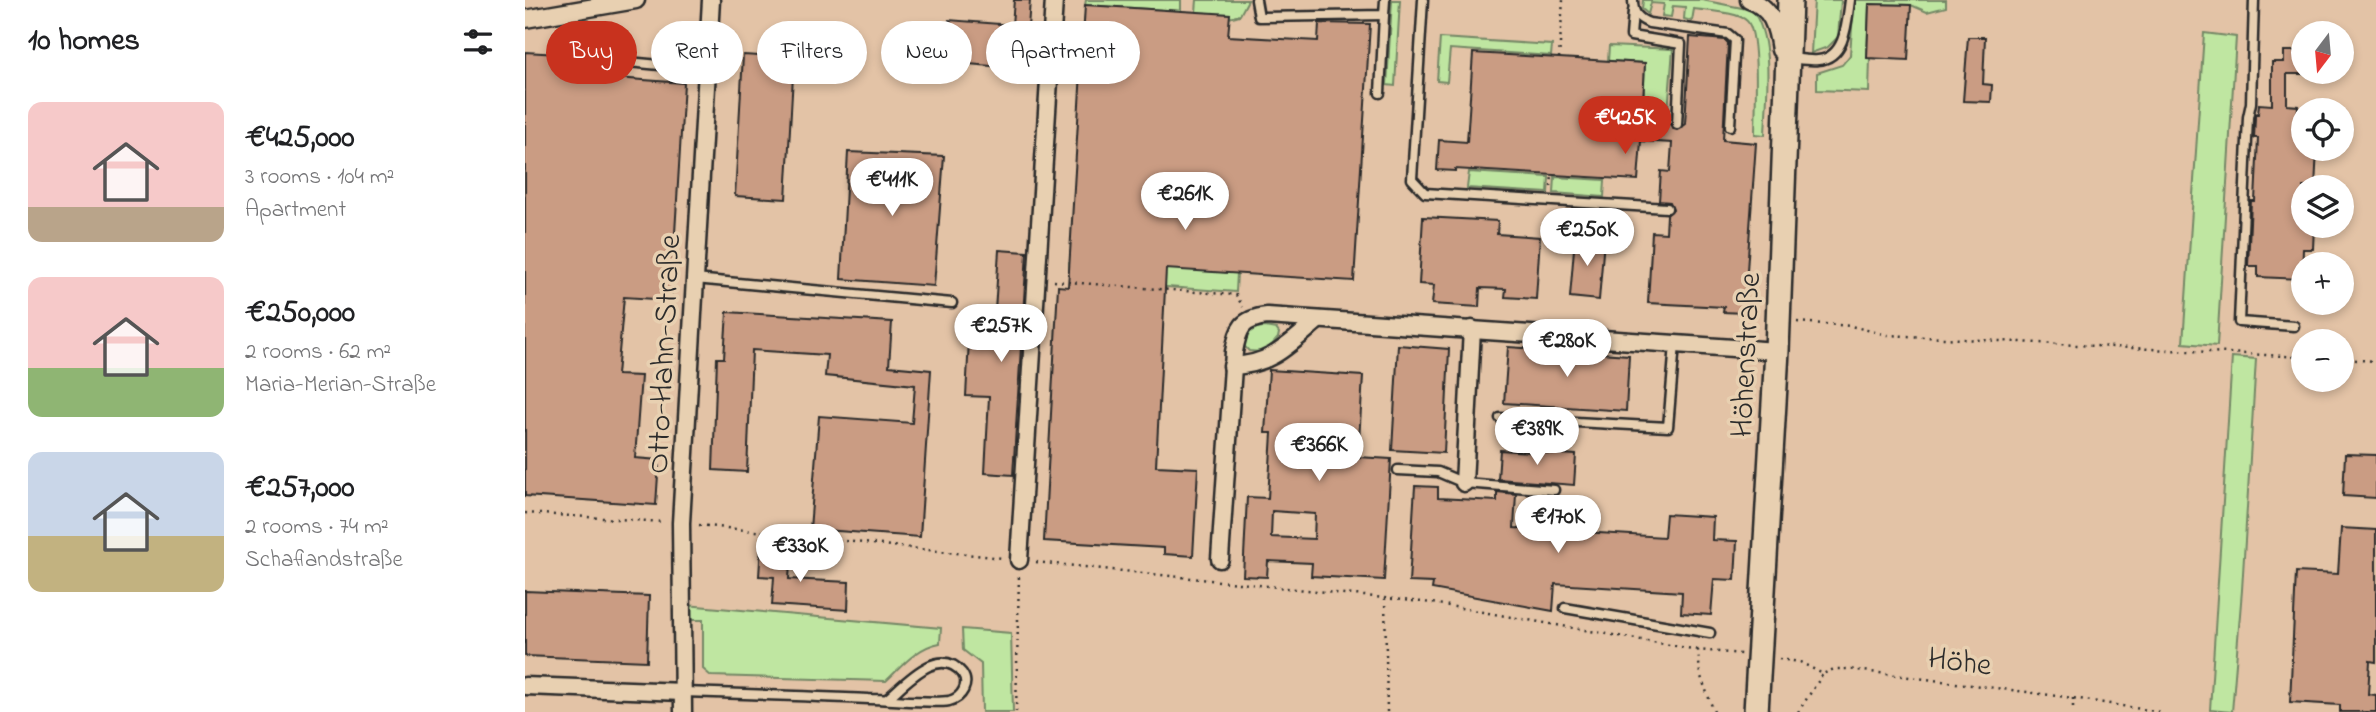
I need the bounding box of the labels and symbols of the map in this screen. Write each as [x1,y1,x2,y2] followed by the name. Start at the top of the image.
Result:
[2291,21,2354,84] north arrow
[1576,96,1674,156] pin: €425K
[843,158,941,218] pin: €411K
[1136,173,1234,232] pin: €261K
[1538,208,1636,268] pin: €250K
[636,233,695,475] street label: Otto-Hahn-Straße
[1720,271,1775,439] street label: Höhenstraße
[952,304,1050,364] pin: €257K
[1518,320,1616,379] pin: €280K
[1488,407,1586,467] pin: €389K
[1270,424,1368,483] pin: €366K
[1509,496,1607,555] pin: €170K
[751,524,849,584] pin: €330K
[1925,636,1995,691] street label: Höhe

